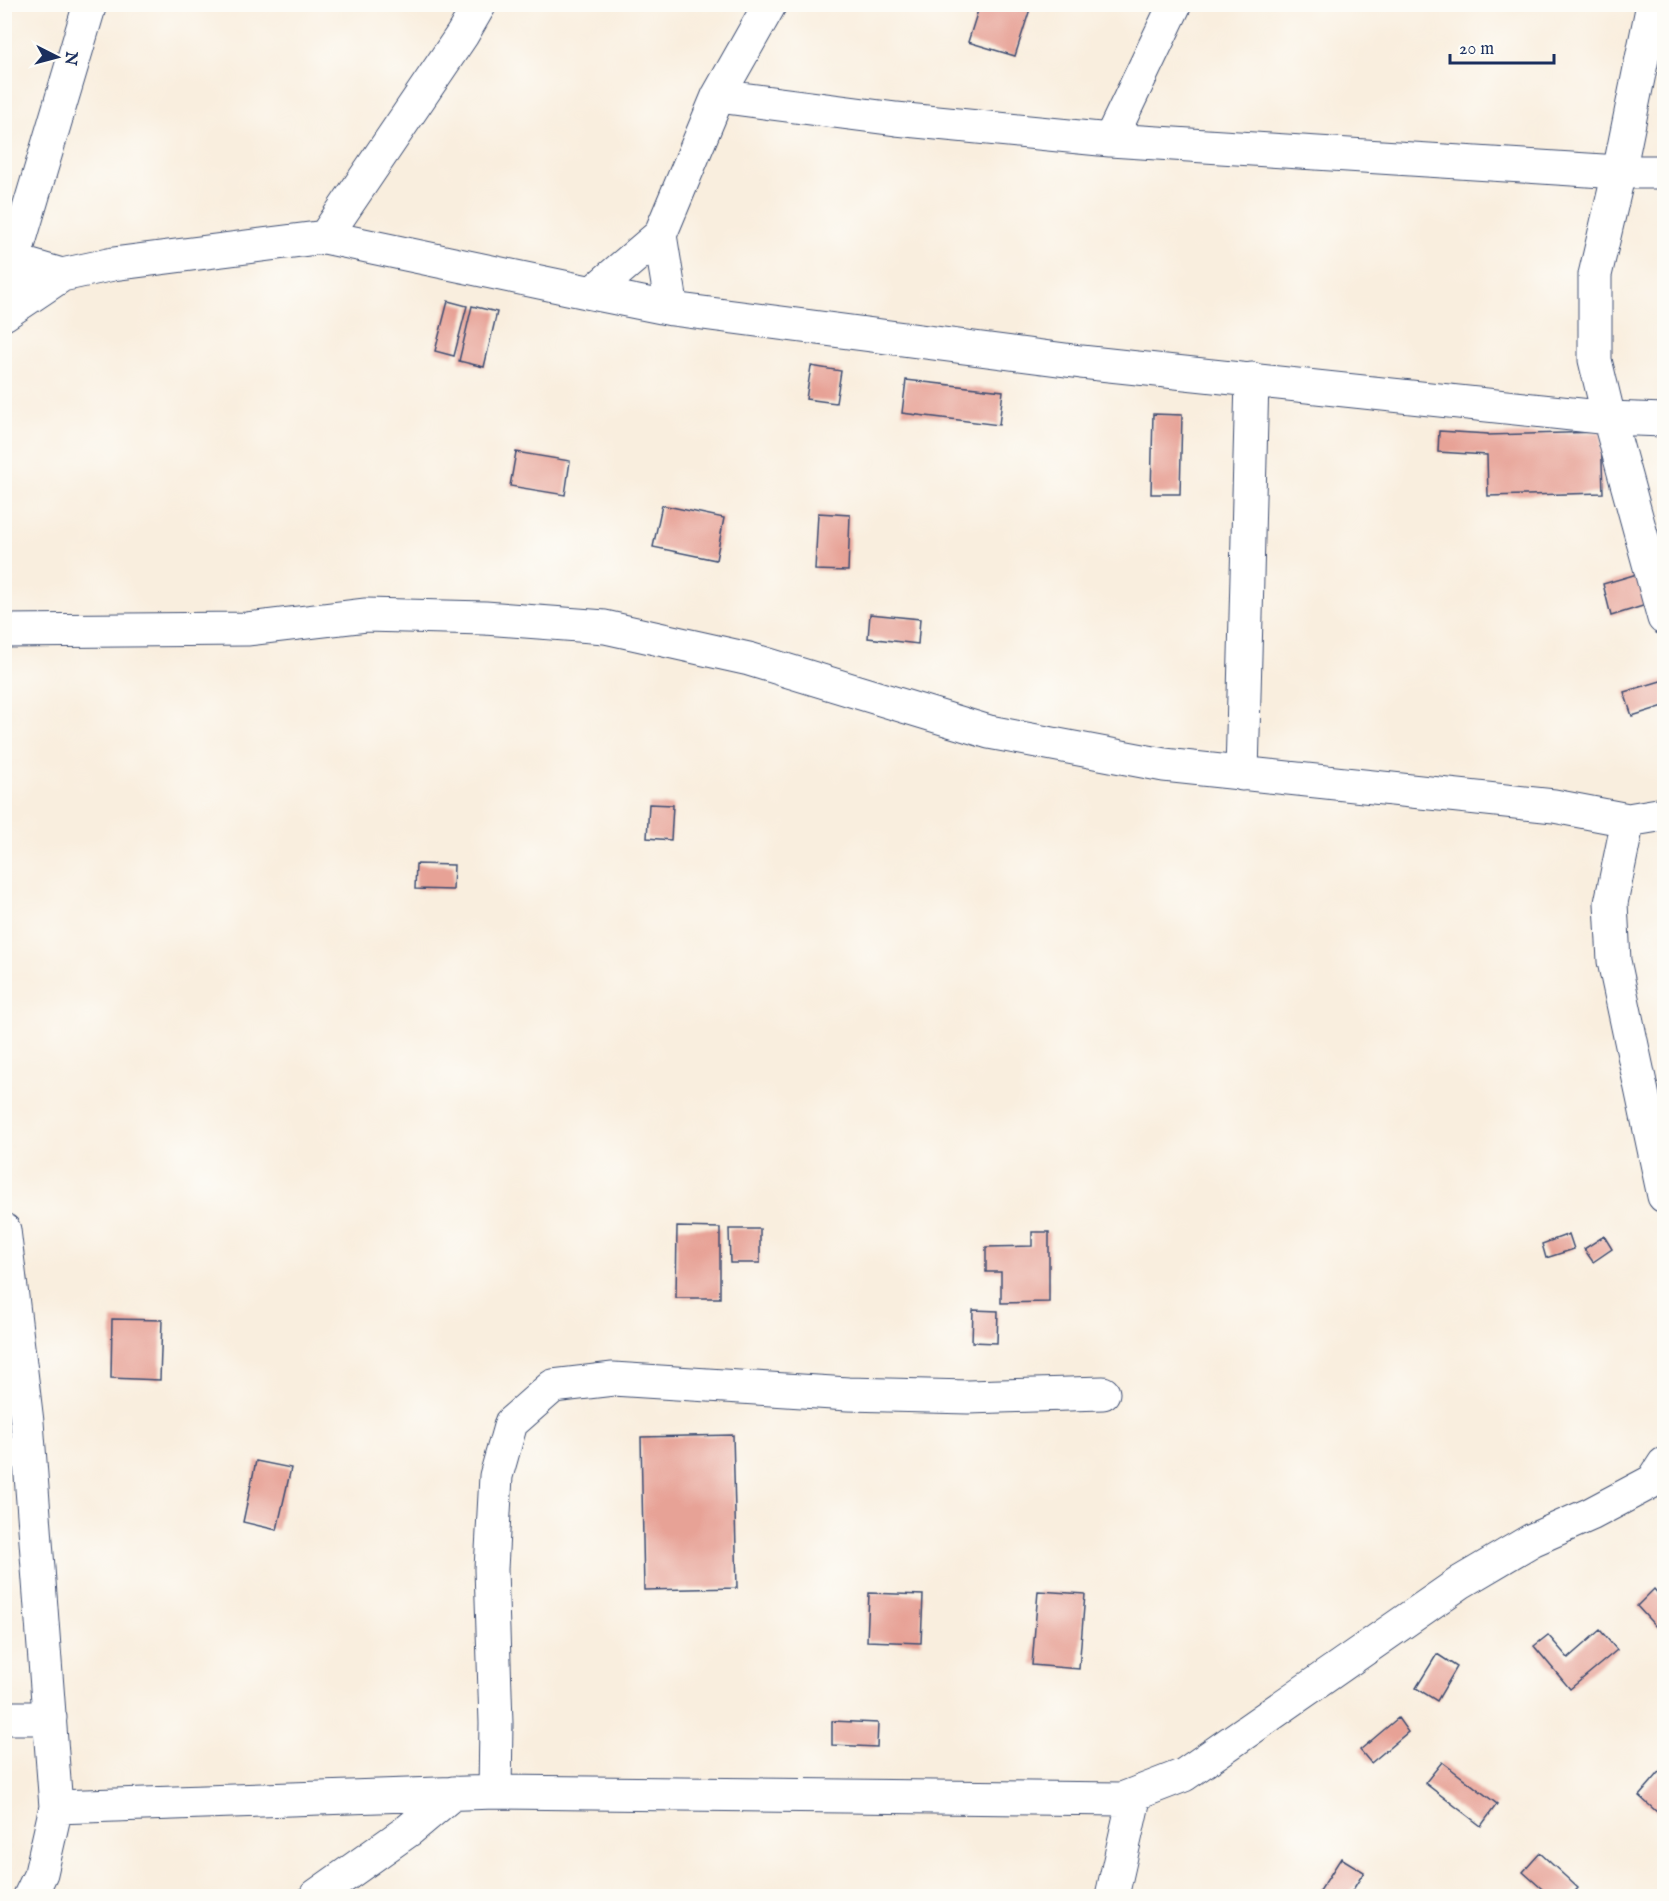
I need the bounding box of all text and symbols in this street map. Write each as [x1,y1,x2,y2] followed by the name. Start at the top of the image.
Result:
[27,27,87,87] north arrow
[1450,27,1554,65] scale bar
[1459,38,1494,61] text: 20 m
[59,49,81,66] text: N

